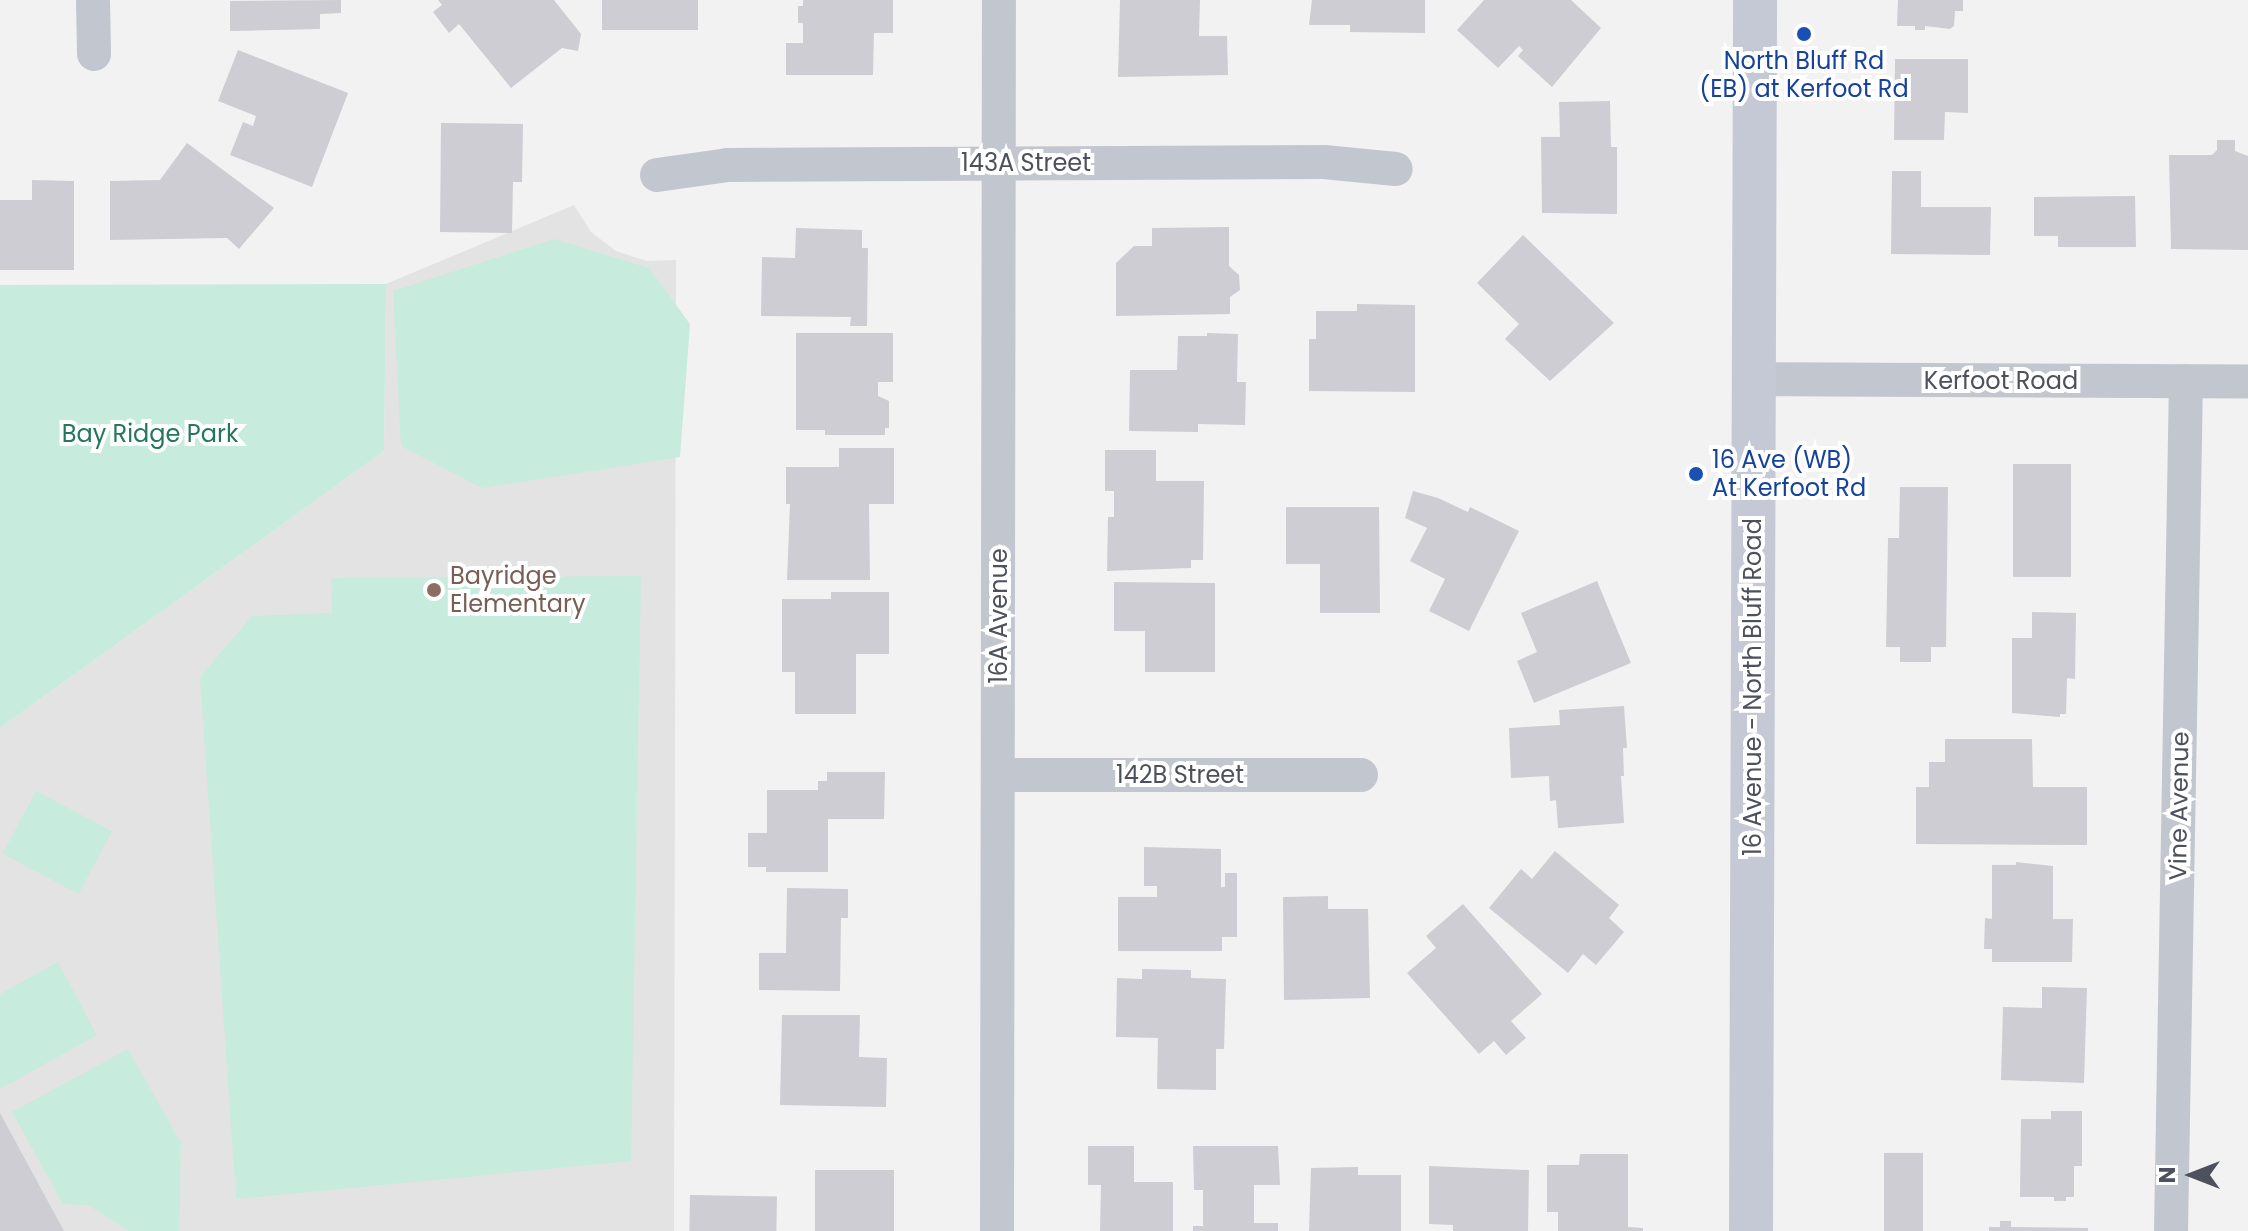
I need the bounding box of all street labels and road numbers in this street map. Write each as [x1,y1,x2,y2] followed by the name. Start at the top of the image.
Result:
[961,149,1091,177] street label: 143A Street
[1924,367,2078,395] street label: Kerfoot Road
[1739,518,1767,856] street label: 16 Avenue - North Bluff Road
[985,548,1013,684] street label: 16A Avenue
[2163,731,2195,881] street label: Vine Avenue
[1116,761,1244,789] street label: 142B Street

